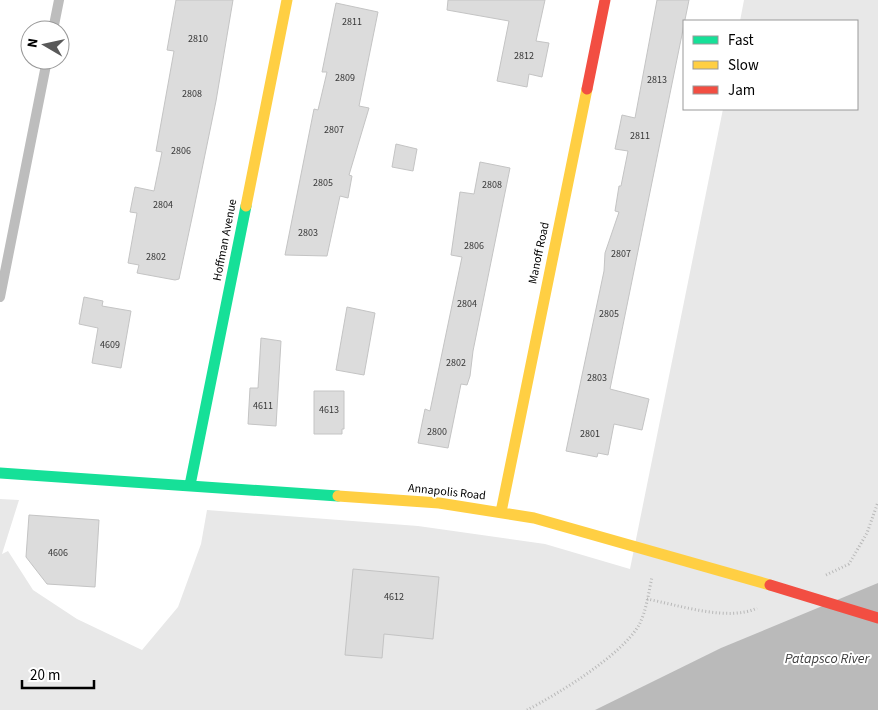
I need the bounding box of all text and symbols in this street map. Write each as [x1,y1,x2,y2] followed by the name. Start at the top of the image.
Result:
[342,15,362,29] house number: 2811
[20,20,70,70] north arrow
[683,20,858,110] legend
[728,30,754,51] text: Fast
[188,32,208,46] house number: 2810
[23,37,44,49] text: N
[514,49,534,63] house number: 2812
[728,55,759,76] text: Slow
[335,71,355,85] house number: 2809
[647,73,667,87] house number: 2813
[728,80,755,101] text: Jam
[182,87,202,101] house number: 2808
[324,123,344,137] house number: 2807
[630,129,650,143] house number: 2811
[171,144,191,158] house number: 2806
[313,176,333,190] house number: 2805
[482,178,502,192] house number: 2808
[153,198,173,212] house number: 2804
[209,198,241,282] street label: Hoffman Avenue
[524,220,554,286] street label: Manoff Road
[298,226,318,240] house number: 2803
[464,239,484,253] house number: 2806
[611,247,631,261] house number: 2807
[146,250,166,264] house number: 2802
[457,297,477,311] house number: 2804
[599,307,619,321] house number: 2805
[100,338,120,352] house number: 4609
[446,356,466,370] house number: 2802
[587,371,607,385] house number: 2803
[253,399,273,413] house number: 4611
[319,403,339,417] house number: 4613
[427,425,447,439] house number: 2800
[580,427,600,441] house number: 2801
[407,479,487,505] street label: Annapolis Road
[48,546,68,560] house number: 4606
[384,590,404,604] house number: 4612
[785,649,871,669] water label: Patapsco River
[22,658,95,690] scale bar
[30,665,60,686] text: 20 m

